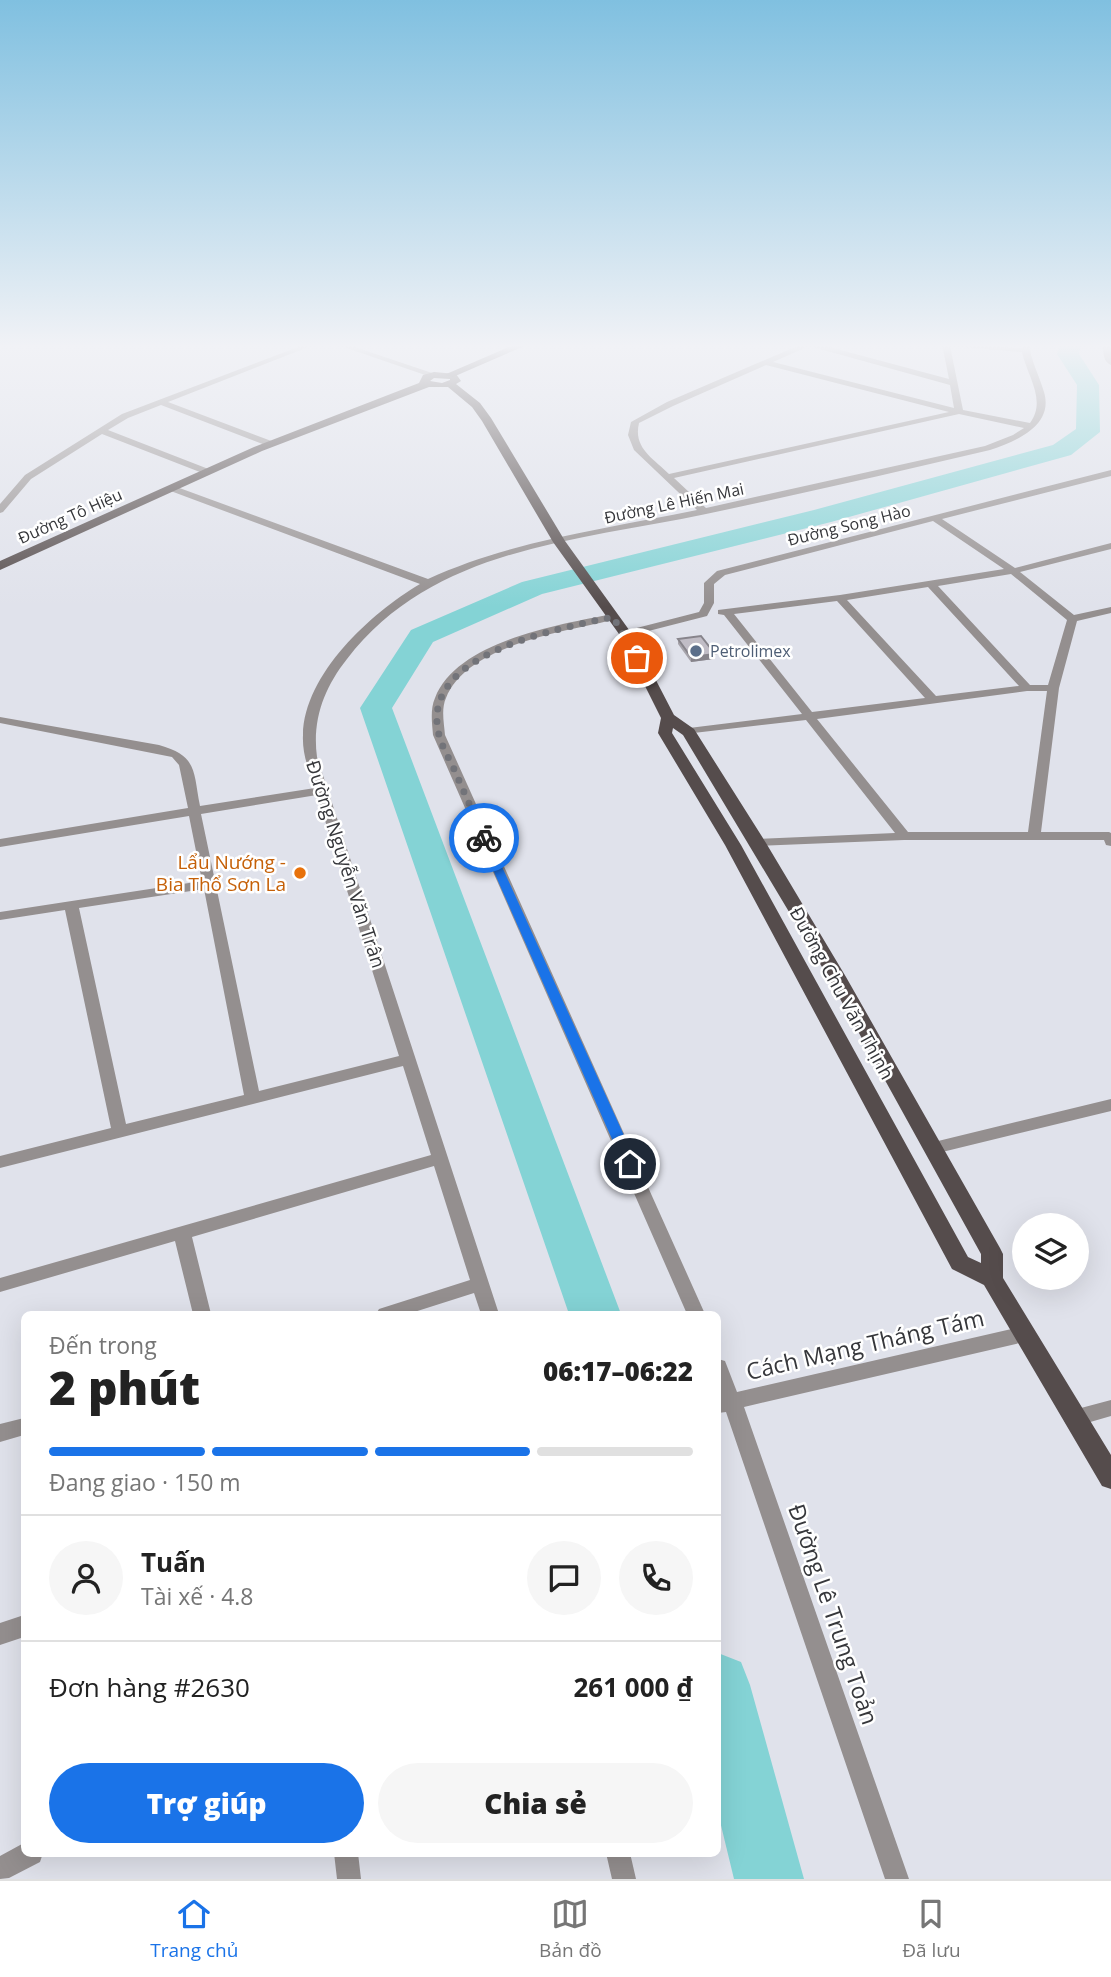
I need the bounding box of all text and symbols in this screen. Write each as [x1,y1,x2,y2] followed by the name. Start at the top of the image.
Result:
[602,477,746,529] street label: Đường Lê Hiến Mai
[14,483,126,549] street label: Đường Tô Hiệu
[785,499,913,551] street label: Đường Song Hào
[607,628,667,688] pin
[618,639,656,677] icon: bag
[710,640,791,662] place label: Petrolimex
[688,643,704,659] marker: Petrolimex
[300,757,392,971] street label: Đường Nguyễn Văn Trân
[449,803,519,873] courier
[465,819,503,857] icon: bike
[156,849,286,897] place label: Lẩu Nướng - Bia Thổ Sơn La
[292,865,308,881] marker: Lẩu Nướng - Bia Thổ Sơn La
[784,902,900,1084] street label: Đường Chu Văn Thịnh
[600,1134,660,1194] pin
[611,1145,649,1183] icon: home
[1012,1213,1089,1290] map controls
[1012,1213,1089,1290] button: layers
[743,1301,987,1387] street label: Cách Mạng Tháng Tám
[49,1329,157,1361] text: Đến trong
[543,1353,693,1389] text: 06:17–06:22
[49,1356,200,1418] text: 2 phút
[49,1466,241,1498] text: Đang giao · 150 m
[781,1499,887,1729] street label: Đường Lê Trung Toản
[49,1541,123,1615] button: person
[527,1541,601,1615] button: chat
[619,1541,693,1615] button: phone
[141,1544,206,1580] text: Tuấn
[141,1580,254,1612] text: Tài xế · 4.8
[49,1669,250,1705] text: Đơn hàng #2630
[573,1669,693,1705] text: 261 000 ₫
[49,1763,364,1843] button: Trợ giúp
[378,1763,693,1843] button: Chia sẻ
[150,1895,238,1963] tab: Trang chủ
[539,1895,602,1963] tab: Bản đồ
[902,1895,961,1963] tab: Đã lưu

